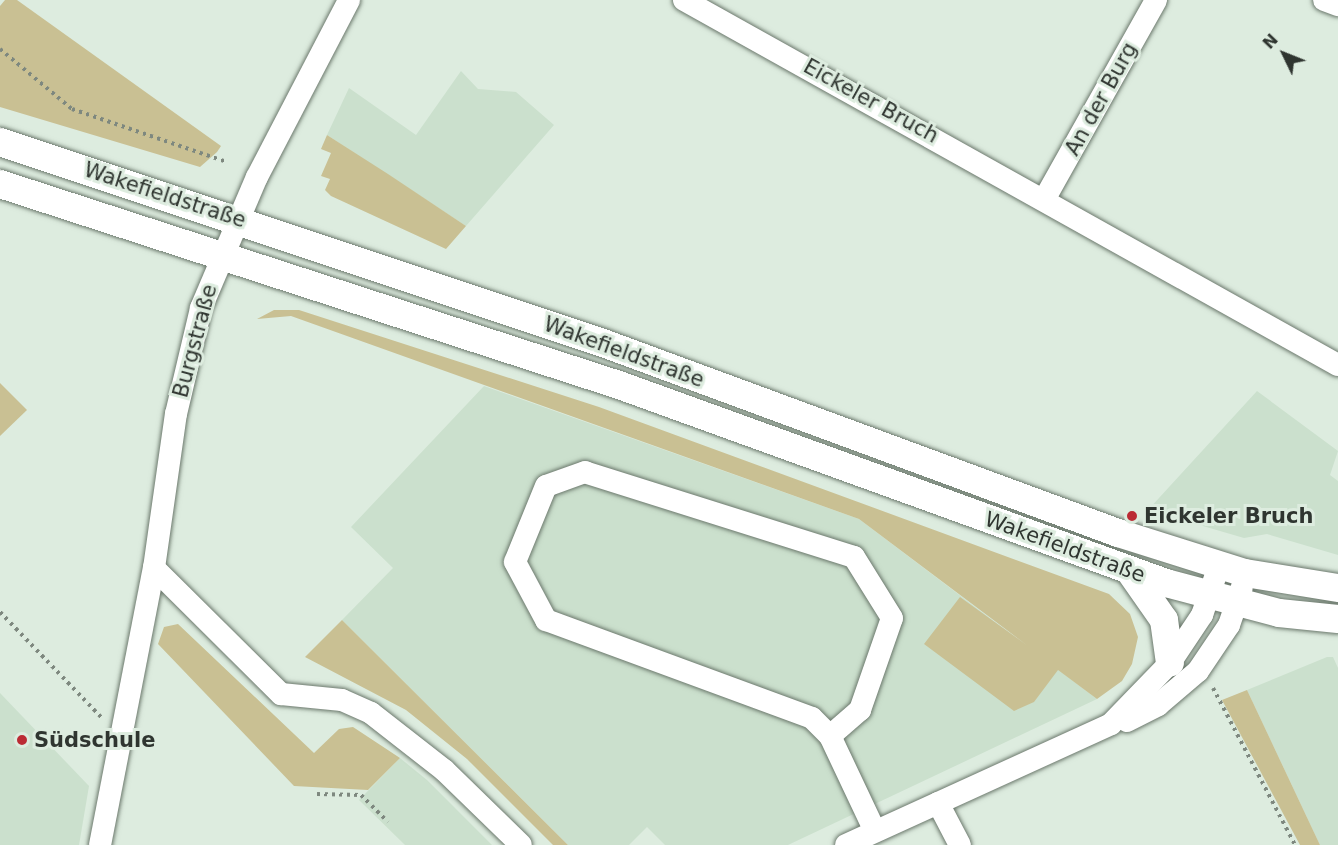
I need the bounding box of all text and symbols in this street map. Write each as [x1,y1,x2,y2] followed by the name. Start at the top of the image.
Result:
[1254,24,1314,84] north arrow
[1259,30,1282,53] text: N
[1060,38,1142,160] street label: An der Burg
[799,54,943,148] street label: Eickeler Bruch
[81,157,249,233] street label: Wakefieldstraße
[168,282,222,400] street label: Burgstraße
[540,311,708,393] street label: Wakefieldstraße
[1144,503,1313,529] place label: Eickeler Bruch
[981,506,1149,588] street label: Wakefieldstraße
[1125,509,1139,523] marker: Eickeler Bruch
[34,727,155,753] place label: Südschule
[15,733,29,747] marker: Südschule

